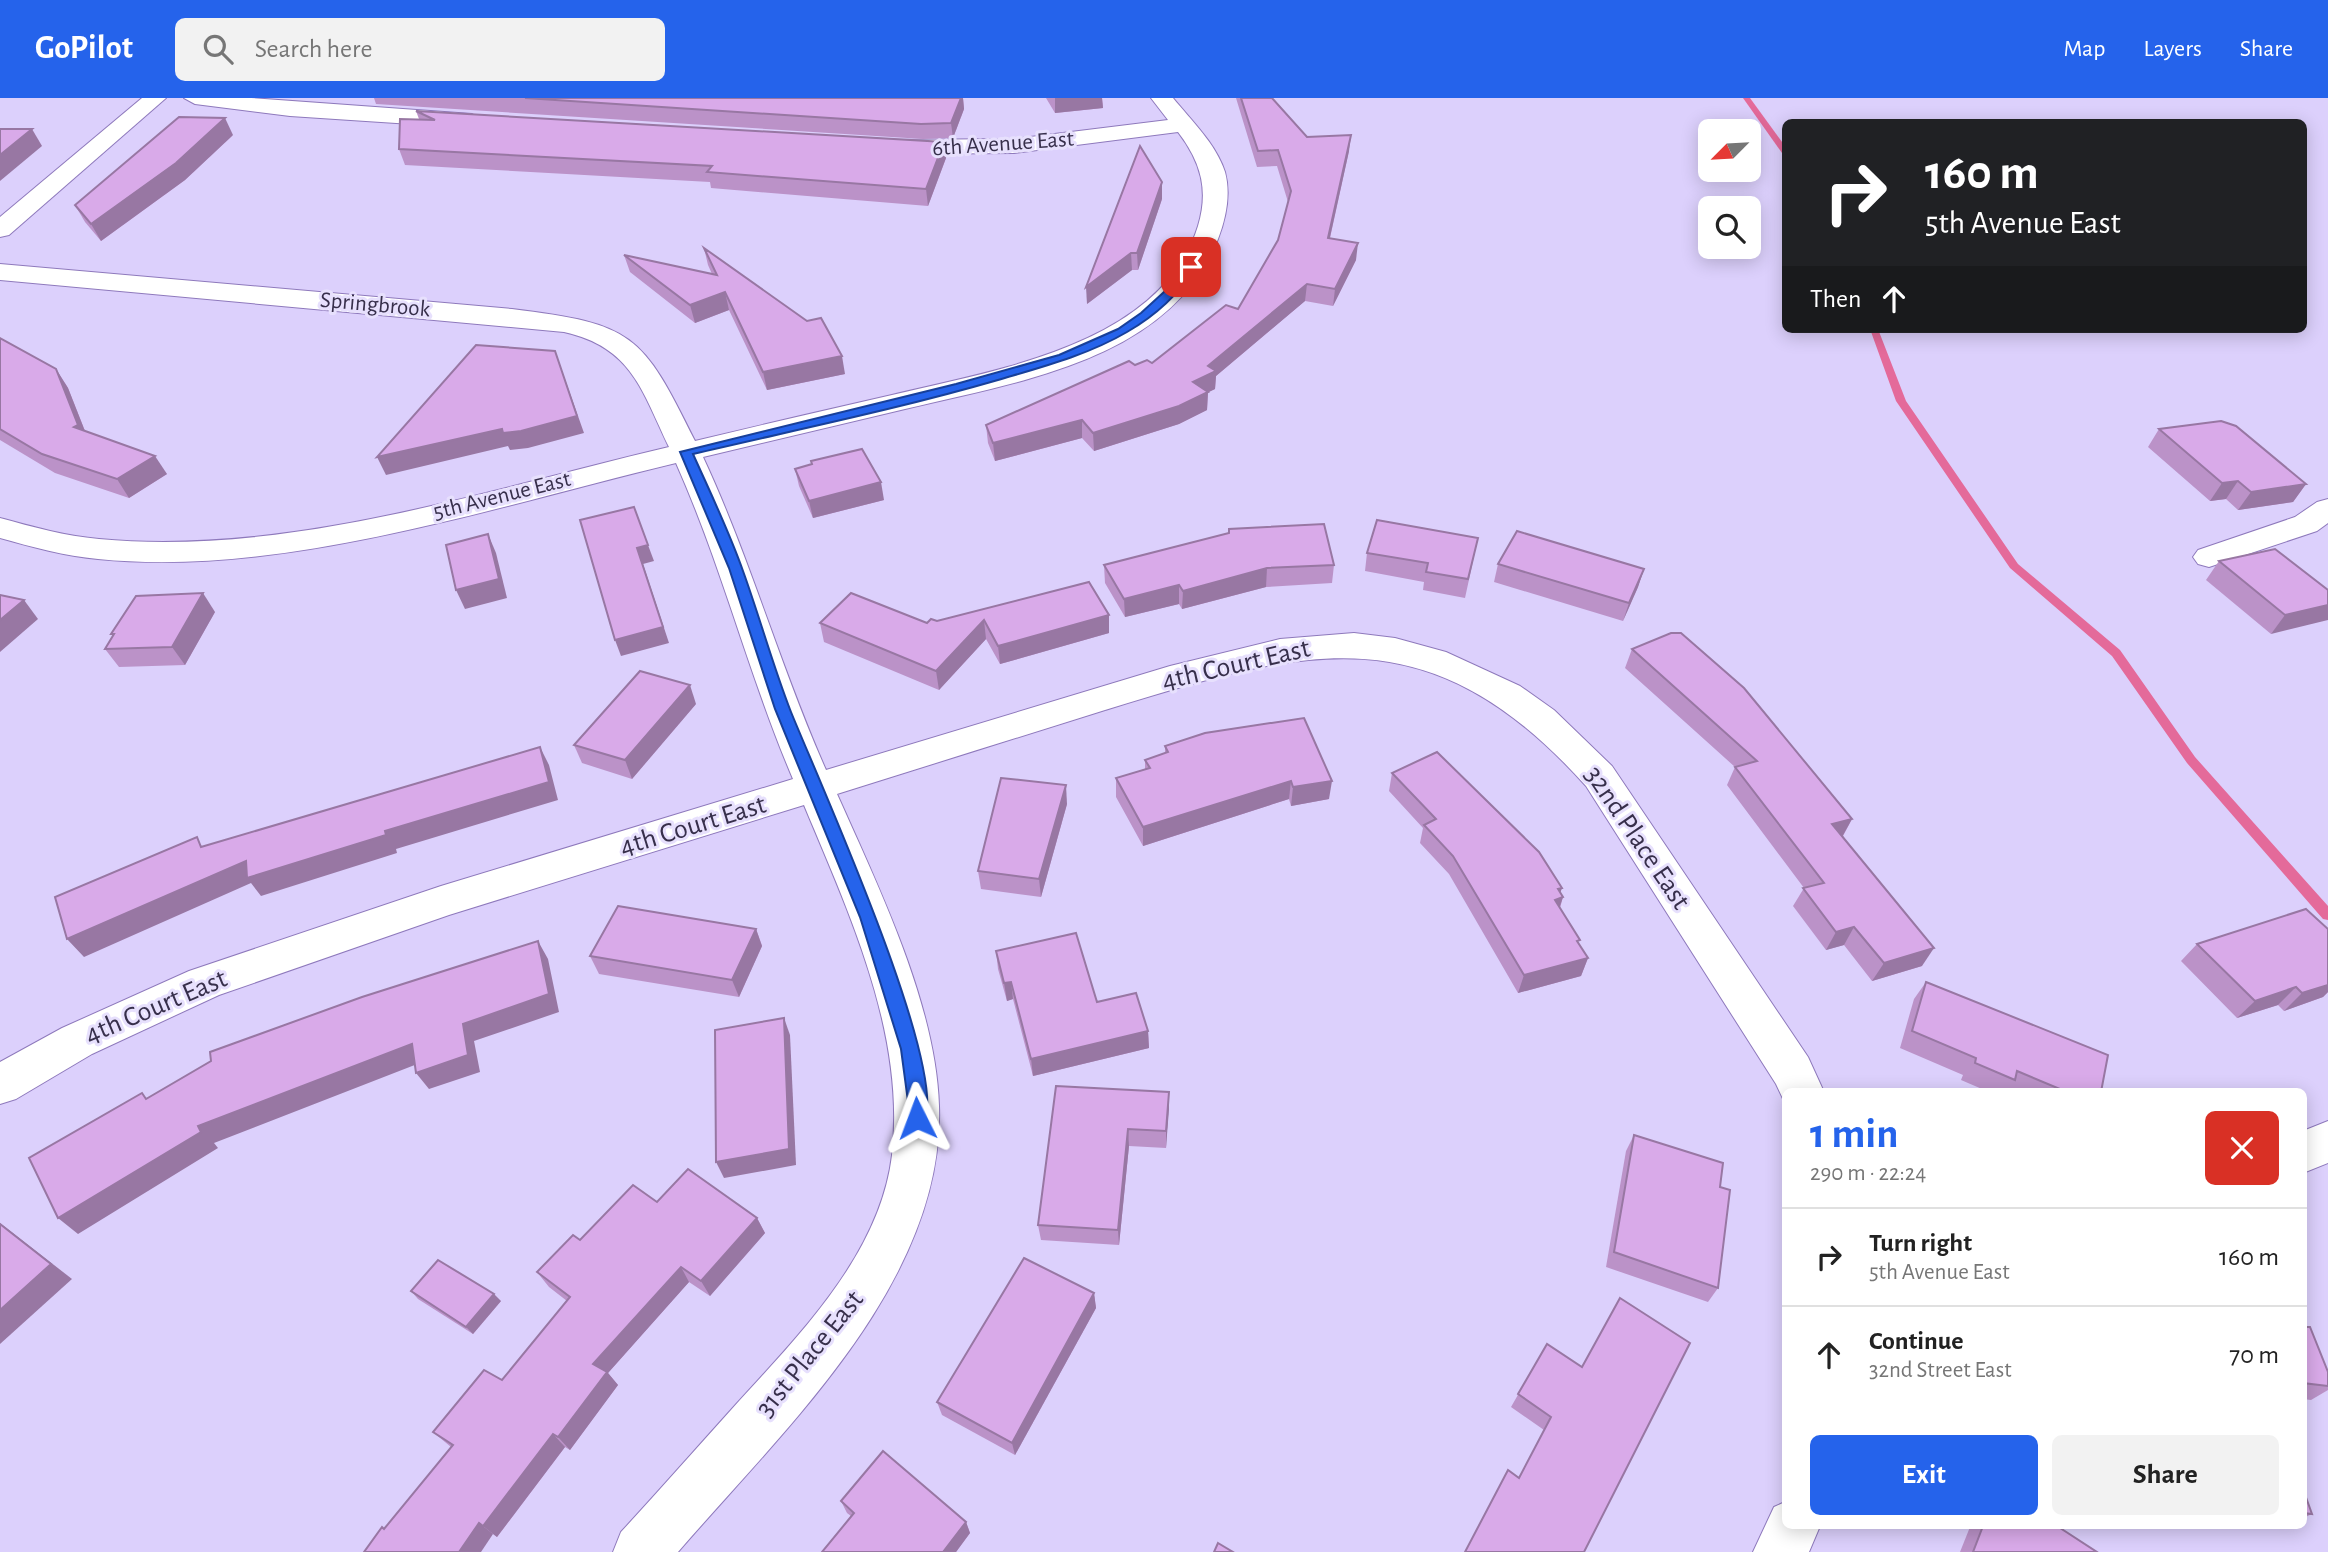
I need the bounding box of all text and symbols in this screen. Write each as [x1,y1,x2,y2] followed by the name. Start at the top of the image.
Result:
[175,18,665,81] search box
[199,30,237,68] icon: search
[35,32,133,65] text: GoPilot
[255,36,372,62] text: Search here
[2063,37,2105,61] text: Map
[2143,37,2202,61] text: Layers
[2240,37,2293,61] text: Share
[1698,119,1760,182] north arrow
[1698,119,1761,259] map controls
[931,128,1075,160] street label: 6th Avenue East
[1810,147,1901,238] icon: right
[1925,149,2039,198] text: 160 m
[1698,196,1761,259] button: search
[1925,207,2121,239] text: 5th Avenue East
[1161,237,1221,297] pin
[1172,248,1210,286] icon: arrive
[1875,280,1913,318] icon: ahead
[1810,286,1861,312] text: Then
[319,289,432,321] street label: Springbrook
[431,468,574,524] street label: 5th Avenue East
[1159,634,1313,696] street label: 4th Court East
[1579,761,1695,915] street label: 32nd Place East
[617,791,769,861] street label: 4th Court East
[81,965,231,1049] street label: 4th Court East
[880,1081,954,1155] position arrow
[2205,1111,2279,1185] button: close
[1810,1113,1899,1155] text: 1 min
[1810,1162,1926,1185] text: 290 m · 22:24
[1869,1230,1972,1256] text: Turn right
[1810,1238,1848,1276] icon: right
[2219,1244,2279,1270] text: 160 m
[1869,1261,2010,1284] text: 5th Avenue East
[751,1286,869,1422] street label: 31st Place East
[1869,1328,1964,1354] text: Continue
[1810,1336,1848,1374] icon: ahead
[2229,1342,2279,1368] text: 70 m
[1869,1359,2012,1382] text: 32nd Street East
[1810,1435,2038,1515] button: Exit
[2052,1435,2279,1515] button: Share

